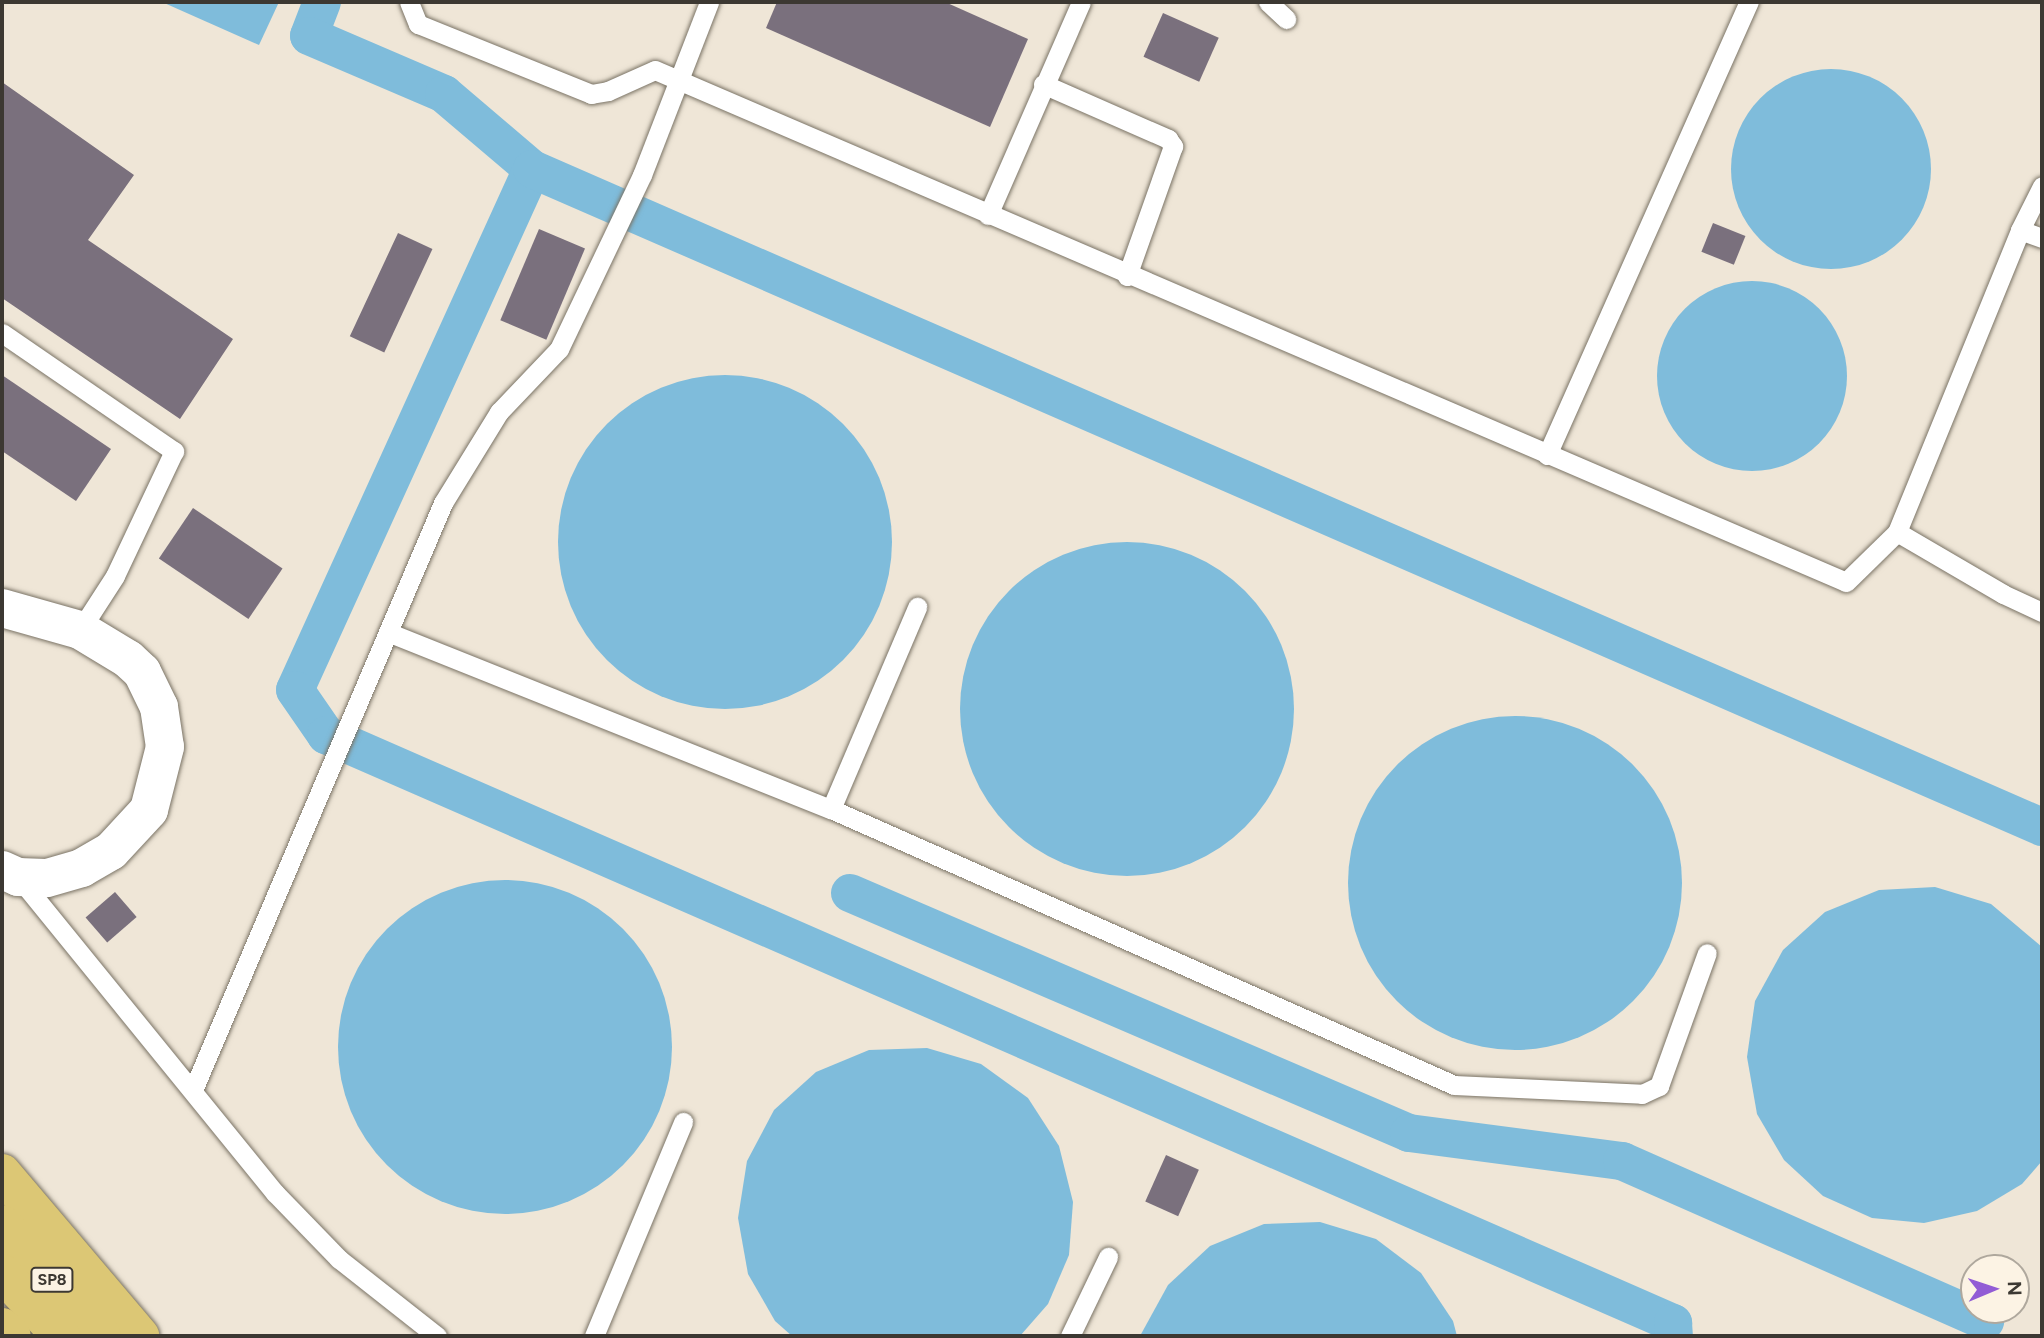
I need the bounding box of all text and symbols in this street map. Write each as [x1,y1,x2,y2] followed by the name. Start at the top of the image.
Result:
[1960,1254,2030,1324] north arrow
[29,1268,75,1292] road number: SP8
[2003,1281,2026,1296] text: N

